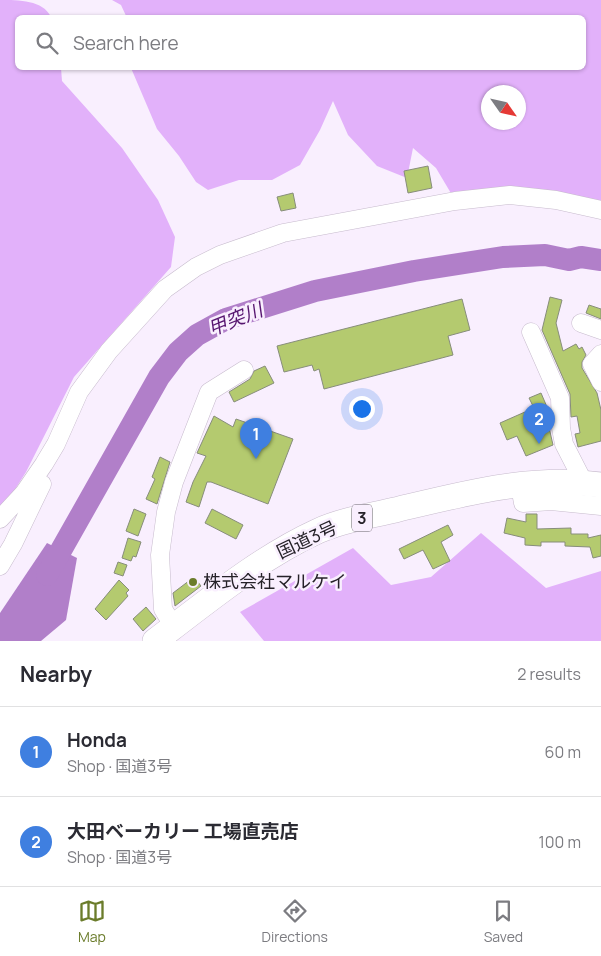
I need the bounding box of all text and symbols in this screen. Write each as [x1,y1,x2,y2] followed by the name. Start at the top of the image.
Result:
[15,15,586,70] search box
[33,29,61,57] icon: search
[73,30,179,56] text: Search here
[481,85,526,130] north arrow
[204,296,268,342] water label: 甲突川
[349,396,375,422] your location
[523,403,555,444] pin: 2
[240,418,272,459] pin: 1
[352,504,372,532] road number: 3
[273,515,341,563] street label: 国道3号
[203,569,347,593] place label: 株式会社マルケイ
[187,576,199,588] marker: 株式会社マルケイ
[20,660,92,688] text: Nearby
[517,663,581,685] text: 2 results
[67,727,127,753] text: Honda
[32,741,40,763] text: 1
[545,741,581,763] text: 60 m
[67,755,172,777] text: Shop · 国道3号
[67,818,299,844] text: 大田ベーカリー 工場直売店
[31,831,41,853] text: 2
[538,831,581,853] text: 100 m
[67,846,172,868] text: Shop · 国道3号
[78,897,106,946] tab: Map
[262,897,328,946] tab: Directions
[484,897,523,946] tab: Saved

